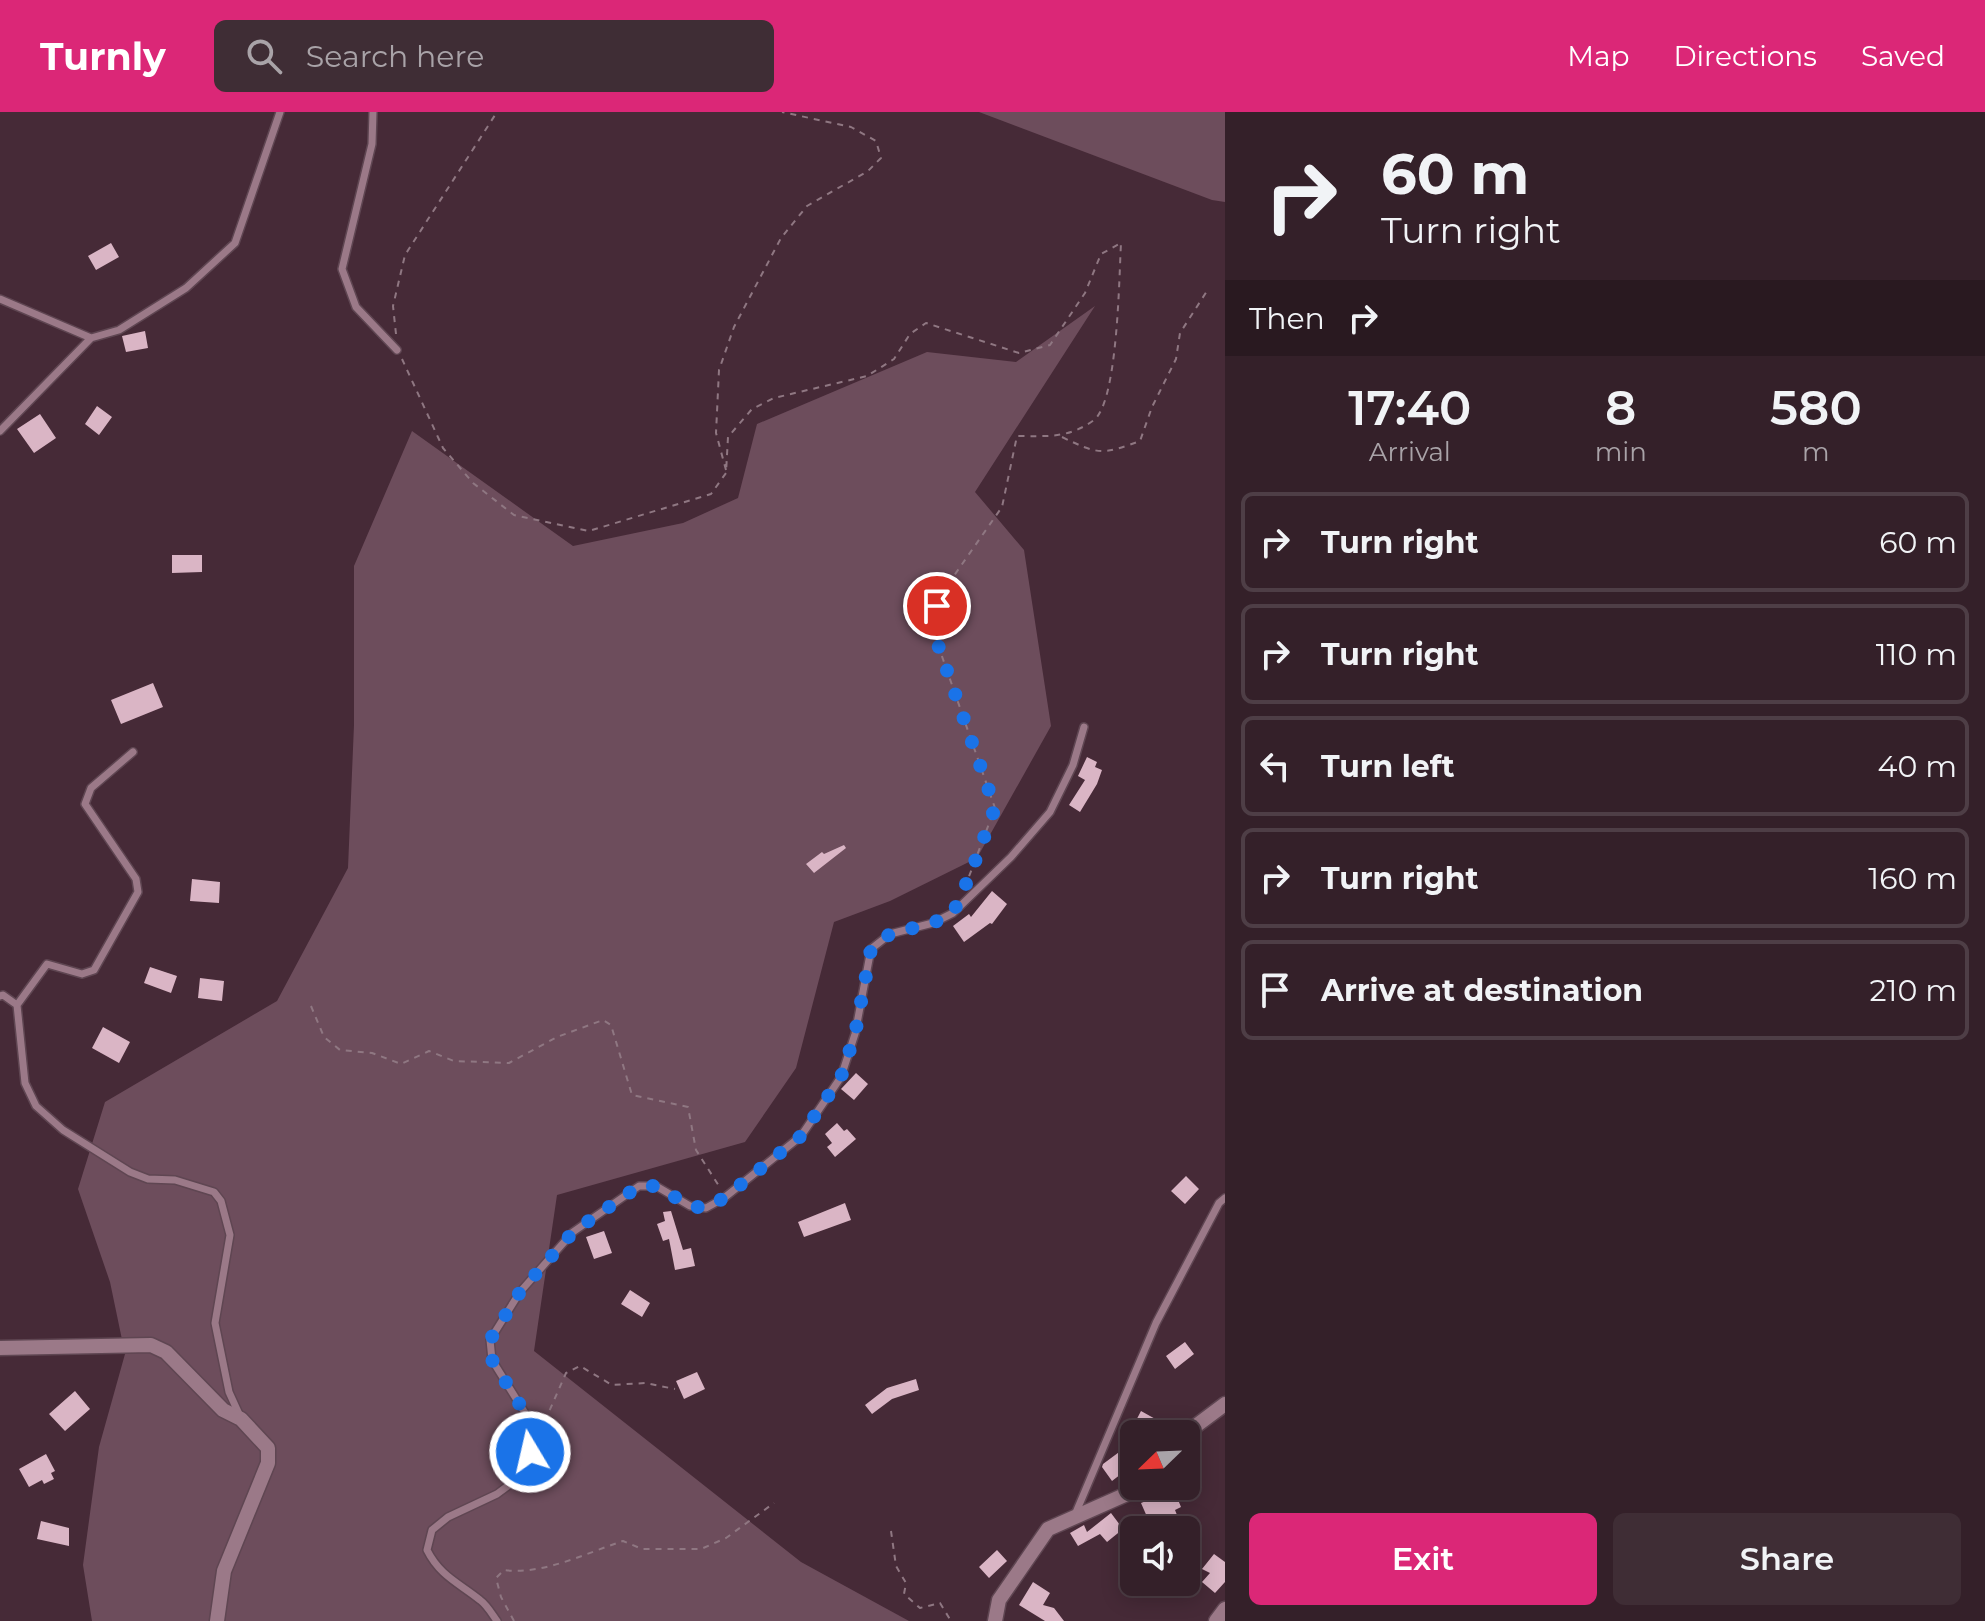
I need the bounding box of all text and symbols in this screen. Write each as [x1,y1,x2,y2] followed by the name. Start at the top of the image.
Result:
[214,20,774,92] search box
[40,33,166,80] text: Turnly
[242,34,286,78] icon: search
[306,38,484,75] text: Search here
[1567,39,1629,73] text: Map
[1673,39,1817,73] text: Directions
[1861,39,1945,73] text: Saved
[1381,140,1529,208] text: 60 m
[1249,144,1353,248] icon: right
[1381,208,1561,252] text: Turn right
[1341,296,1385,340] icon: right
[1249,300,1325,337] text: Then
[1348,379,1471,437] text: 17:40
[1605,379,1636,437] text: 8
[1770,379,1862,437] text: 580
[1369,436,1451,468] text: Arrival
[1595,436,1647,468] text: min
[1802,436,1830,468] text: m
[1253,520,1297,564] icon: right
[1321,524,1478,561] text: Turn right
[1879,524,1957,561] text: 60 m
[903,572,971,640] pin
[915,584,959,628] icon: arrive
[1253,632,1297,676] icon: right
[1321,636,1478,673] text: Turn right
[1876,636,1957,673] text: 110 m
[1253,744,1297,788] icon: left
[1321,748,1454,785] text: Turn left
[1878,748,1957,785] text: 40 m
[1253,856,1297,900] icon: right
[1321,860,1478,897] text: Turn right
[1868,860,1957,897] text: 160 m
[1253,968,1297,1012] icon: arrive
[1321,972,1643,1009] text: Arrive at destination
[1870,972,1957,1009] text: 210 m
[488,1410,572,1494] position arrow
[1120,1420,1200,1500] north arrow
[1120,1420,1200,1596] map controls
[1249,1513,1597,1605] button: Exit
[1613,1513,1961,1605] button: Share
[1120,1516,1200,1596] button: sound

